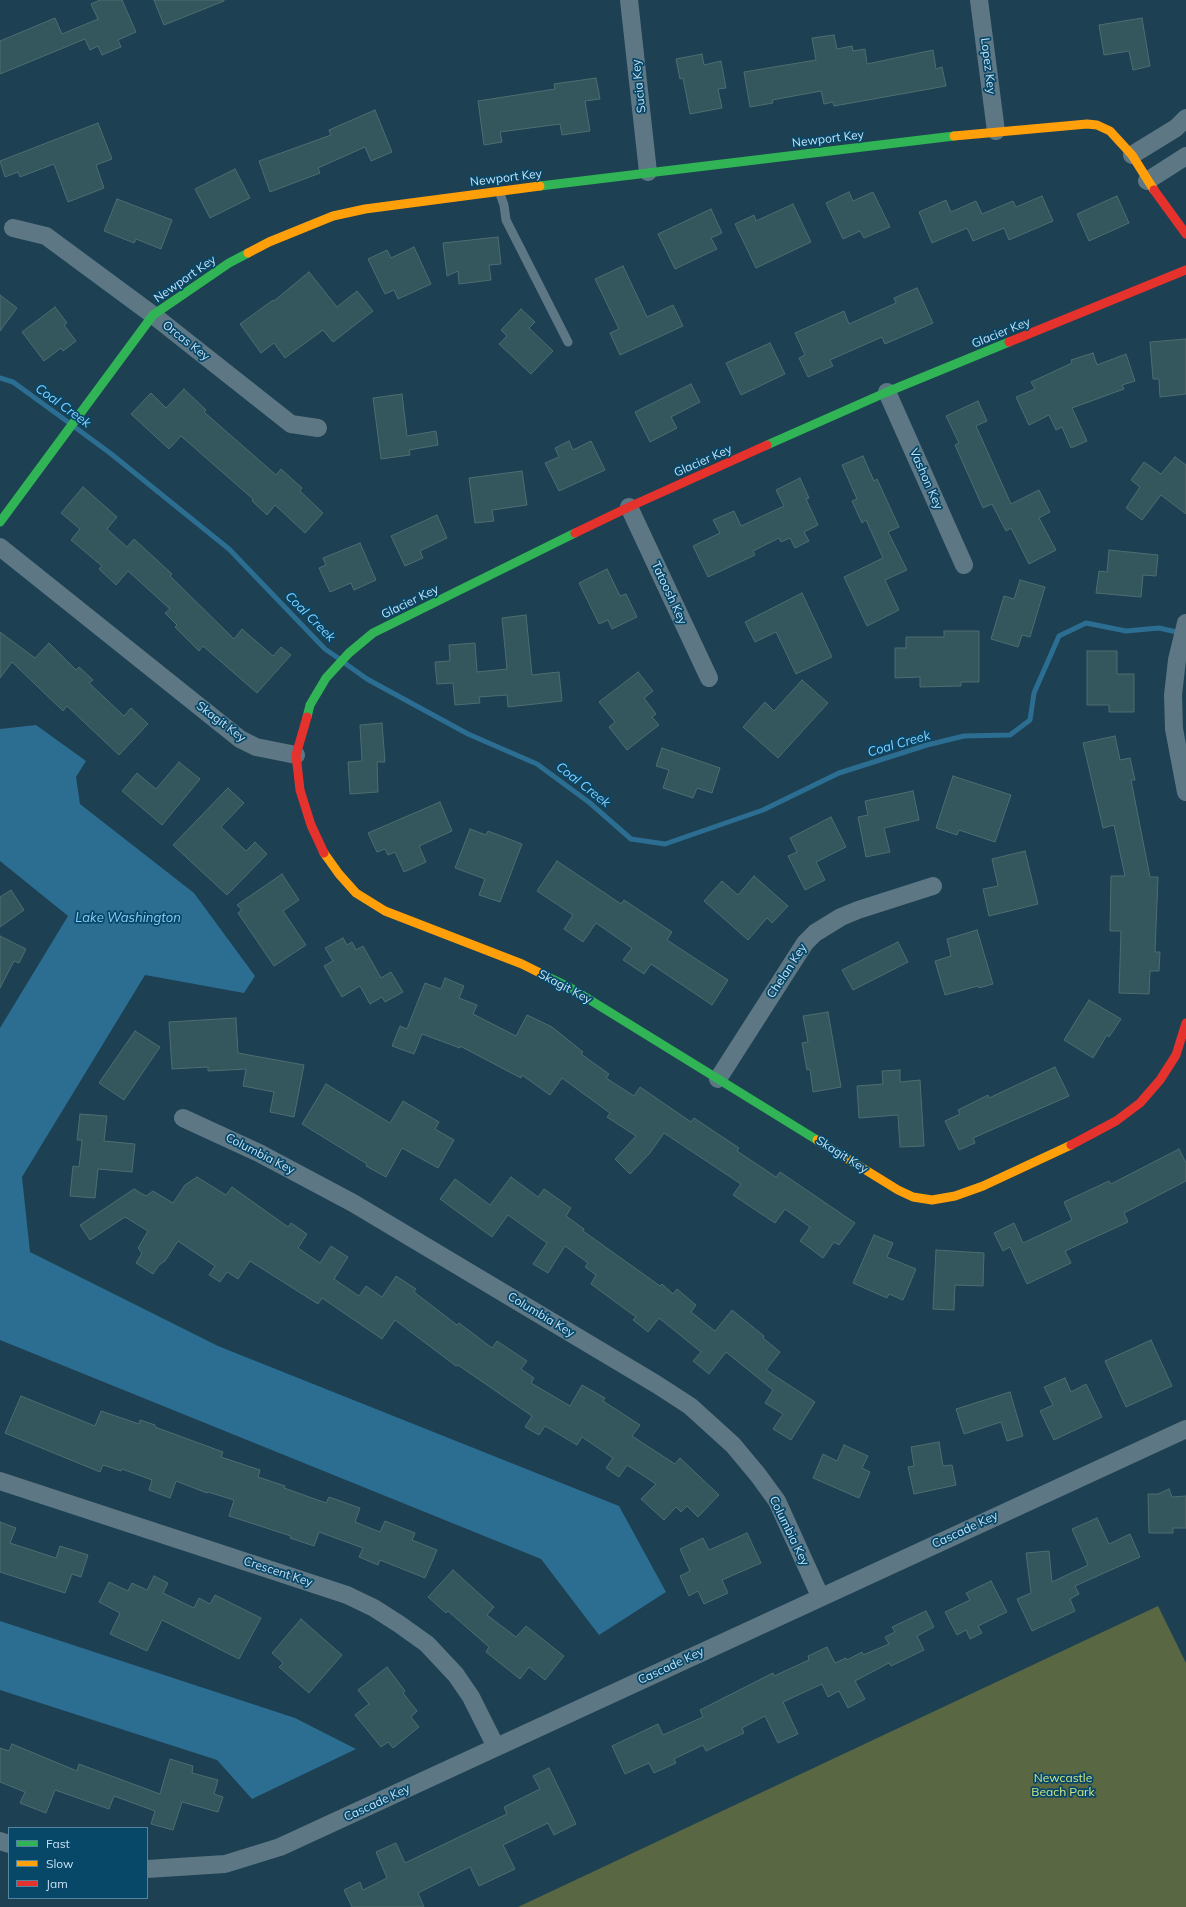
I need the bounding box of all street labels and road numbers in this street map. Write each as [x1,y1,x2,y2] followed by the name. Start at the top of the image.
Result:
[977,37,999,95] street label: Lopez Key
[629,58,649,114] street label: Sucia Key
[791,127,865,151] street label: Newport Key
[469,166,543,190] street label: Newport Key
[151,252,219,306] street label: Newport Key
[970,315,1032,351] street label: Glacier Key
[159,318,213,364] street label: Orcas Key
[672,442,734,480] street label: Glacier Key
[906,446,946,512] street label: Vashon Key
[648,559,690,627] street label: Tatoosh Key
[379,582,441,622] street label: Glacier Key
[193,699,249,745] street label: Skagit Key
[764,941,810,1001] street label: Chelan Key
[536,967,594,1007] street label: Skagit Key
[223,1130,297,1178] street label: Columbia Key
[813,1133,871,1177] street label: Skagit Key
[505,1289,577,1341] street label: Columbia Key
[766,1494,812,1568] street label: Columbia Key
[930,1508,1000,1552] street label: Cascade Key
[242,1554,314,1590] street label: Crescent Key
[636,1644,706,1688] street label: Cascade Key
[342,1781,412,1825] street label: Cascade Key

